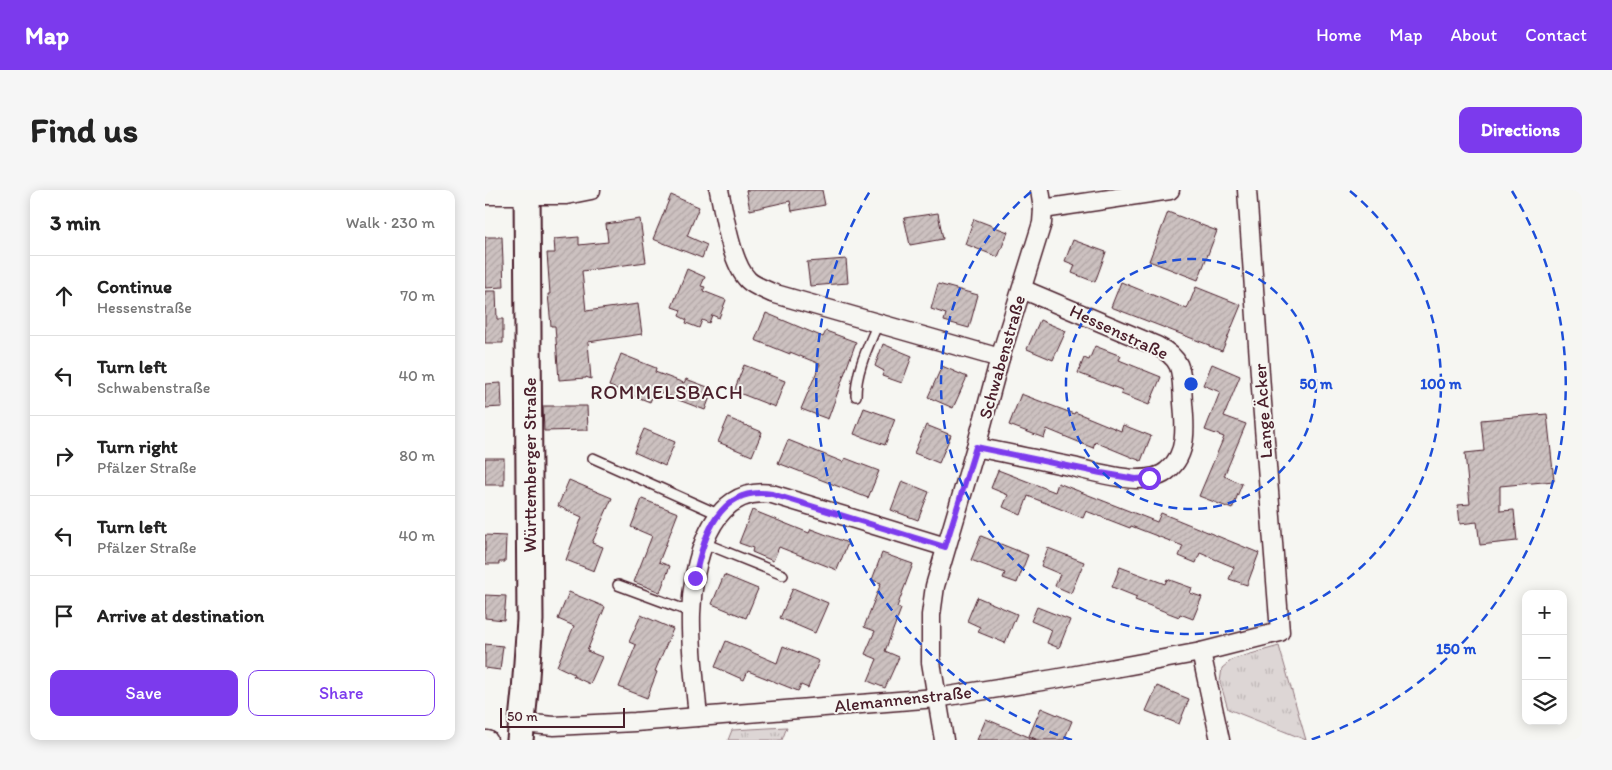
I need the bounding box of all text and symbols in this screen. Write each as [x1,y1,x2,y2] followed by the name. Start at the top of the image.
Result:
[25,21,69,50] text: Map
[1316,24,1362,46] text: Home
[1390,24,1423,46] text: Map
[1451,24,1497,46] text: About
[1525,24,1587,46] text: Contact
[1459,107,1582,153] button: Directions
[30,109,138,151] text: Find us
[50,210,100,235] text: 3 min
[346,213,435,232] text: Walk · 230 m
[97,275,172,298] text: Continue
[50,282,78,310] icon: ahead
[400,286,435,305] text: 70 m
[974,293,1030,421] street label: Schwabenstraße
[97,298,192,317] text: Hessenstraße
[1066,299,1172,365] street label: Hessenstraße
[97,355,167,378] text: Turn left
[50,362,78,390] icon: left
[1249,363,1277,459] street label: Lange Äcker
[398,366,435,385] text: 40 m
[1182,375,1200,393] centre of rings
[1299,375,1333,393] text: 50 m
[1420,375,1462,393] text: 100 m
[519,377,541,553] street label: Württemberger Straße
[97,378,210,397] text: Schwabenstraße
[590,380,744,404] district label: ROMMELSBACH
[97,435,178,458] text: Turn right
[50,442,78,470] icon: right
[399,446,435,465] text: 80 m
[97,458,196,477] text: Pfälzer Straße
[1138,467,1161,490] route start
[97,515,167,538] text: Turn left
[50,522,78,550] icon: left
[398,526,435,545] text: 40 m
[97,538,196,557] text: Pfälzer Straße
[684,567,707,590] route end
[1522,590,1567,725] map controls
[1522,590,1567,635] button: +
[50,602,78,630] icon: arrive
[97,604,264,627] text: Arrive at destination
[1522,635,1567,680] button: −
[1436,640,1476,658] text: 150 m
[50,670,238,716] button: Save
[248,670,435,716] button: Share
[1522,680,1567,725] button: layers
[833,681,973,717] street label: Alemannenstraße
[500,705,625,728] scale bar
[507,708,538,725] text: 50 m

